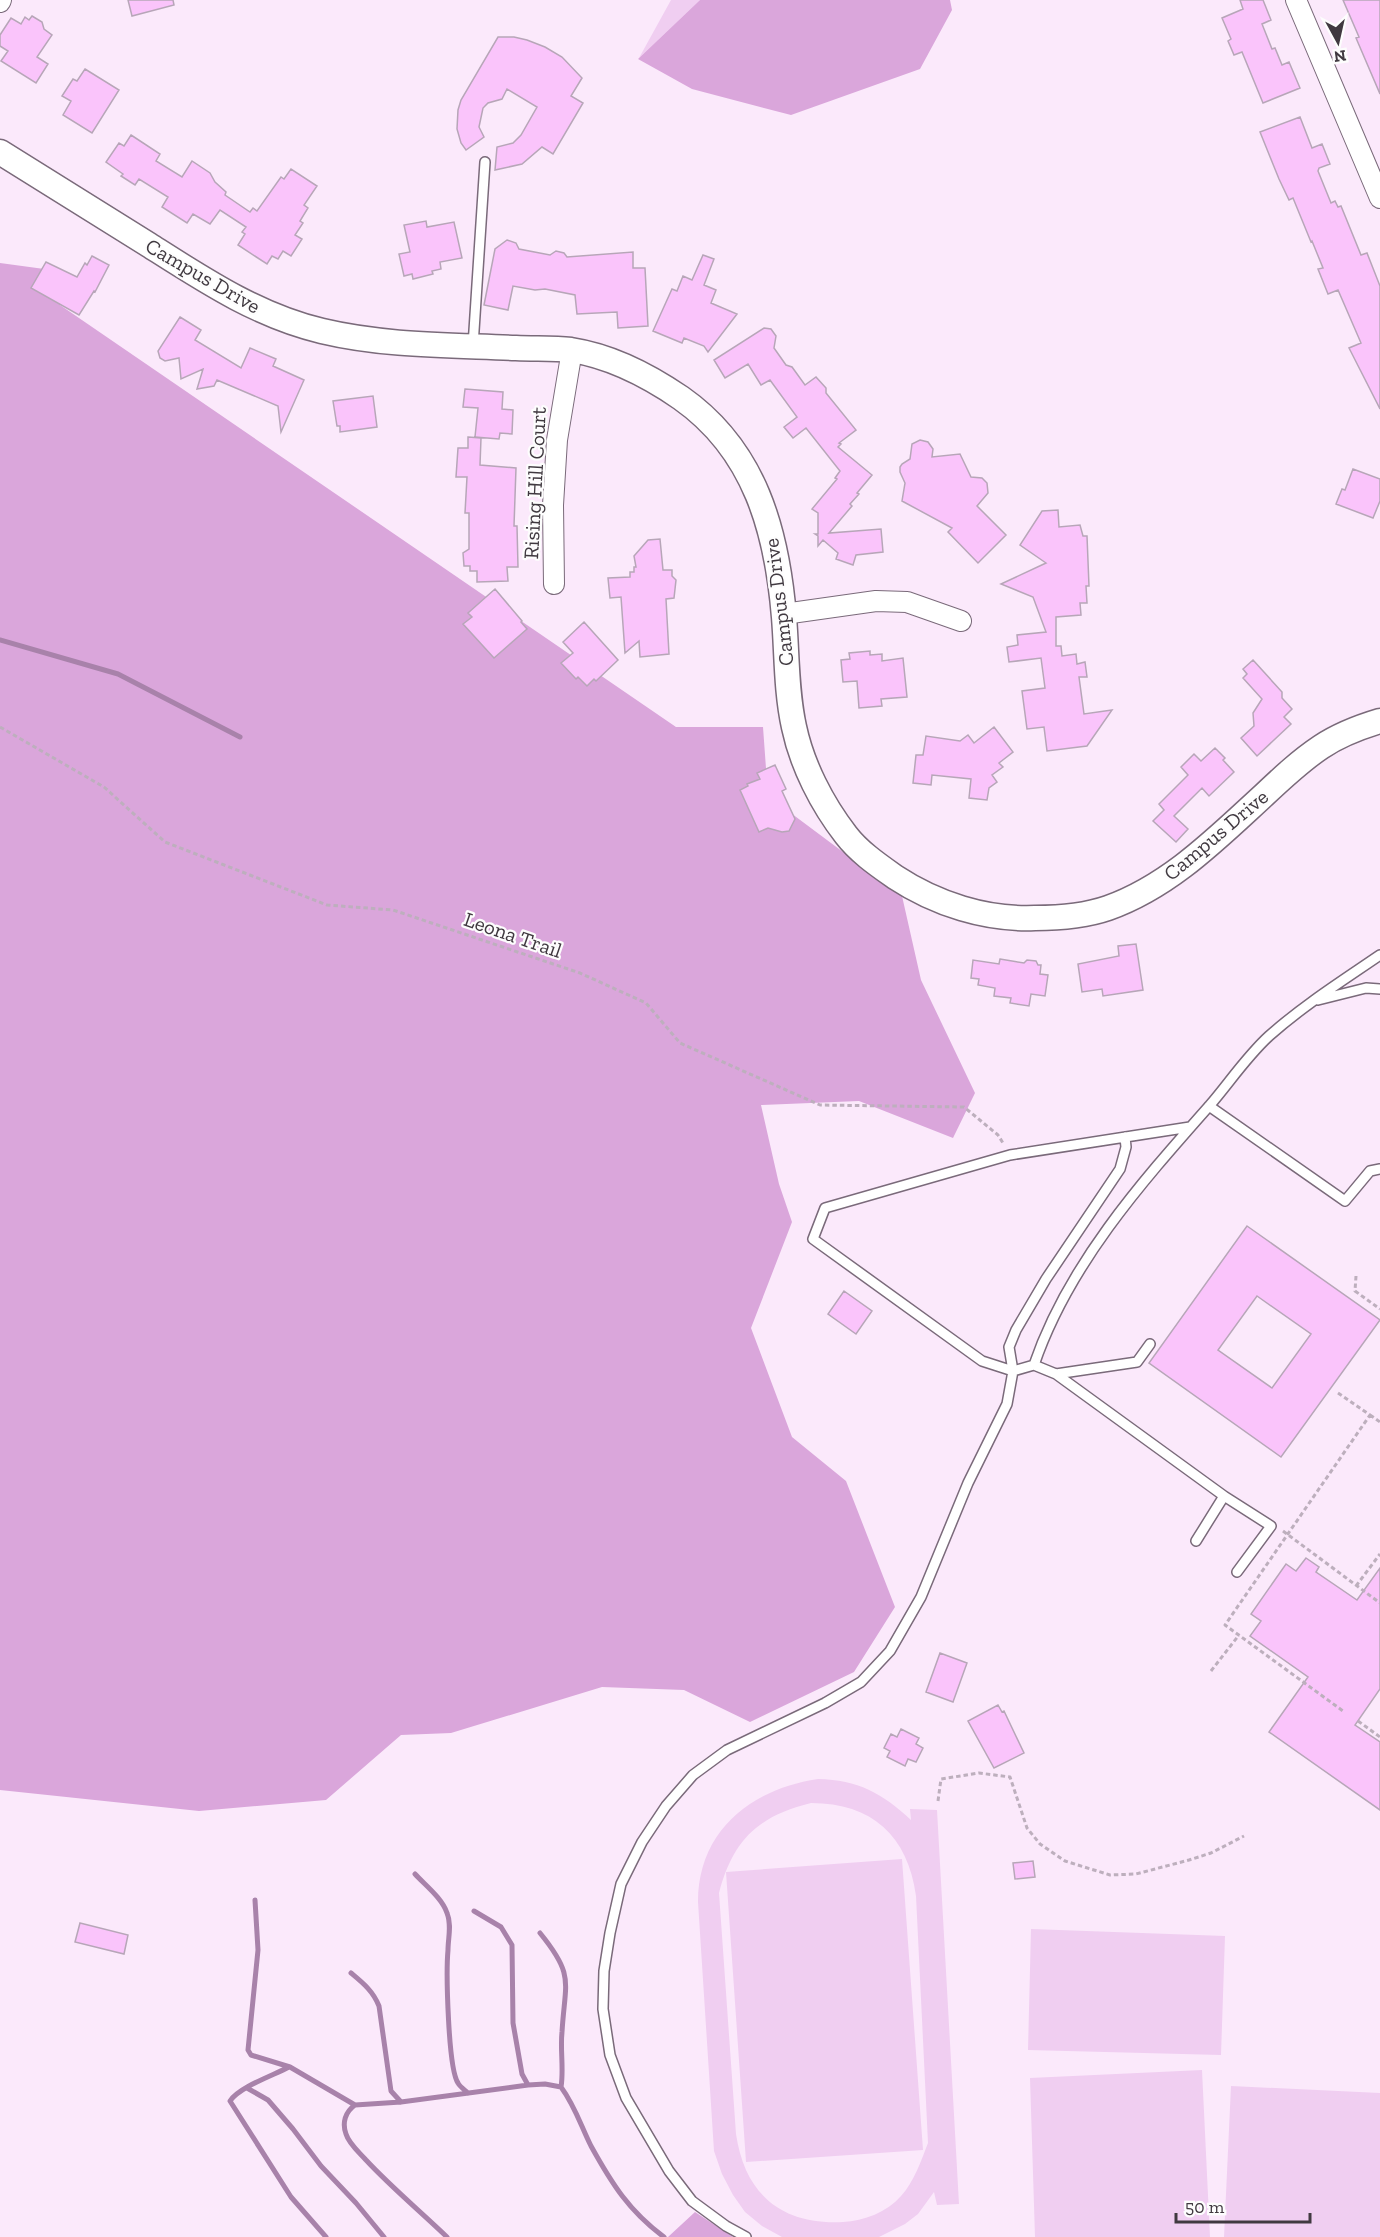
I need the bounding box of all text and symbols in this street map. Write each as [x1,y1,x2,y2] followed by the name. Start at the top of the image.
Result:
[1308,12,1368,72] north arrow
[1333,46,1347,67] text: N
[141,233,265,319] street label: Campus Drive
[518,406,551,560] street label: Rising Hill Court
[758,537,799,667] street label: Campus Drive
[1158,784,1273,886] street label: Campus Drive
[461,906,566,963] street label: Leona Trail
[1176,2186,1310,2224] scale bar
[1185,2196,1225,2218] text: 50 m

